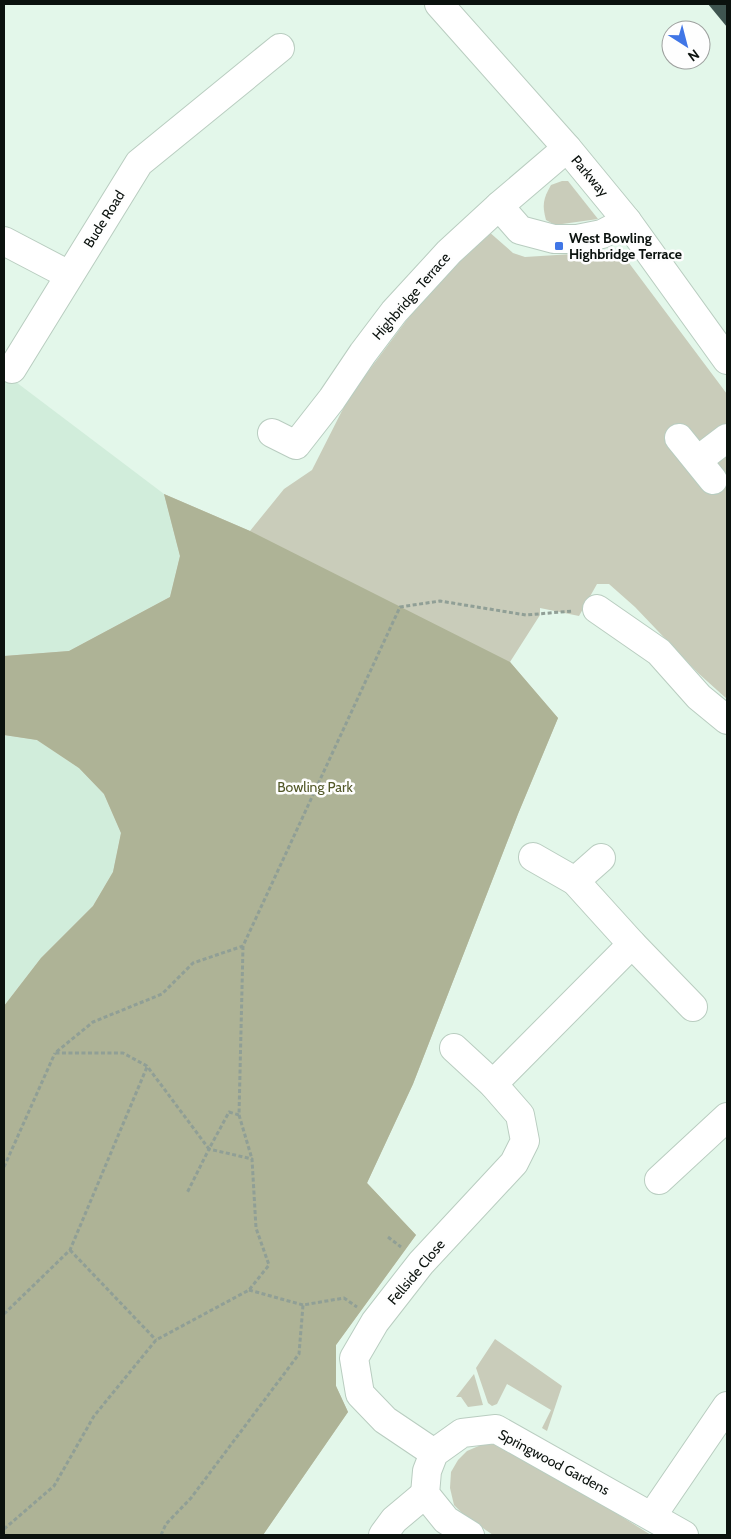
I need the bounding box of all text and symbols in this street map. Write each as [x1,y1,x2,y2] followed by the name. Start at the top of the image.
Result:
[661,20,711,70] north arrow
[684,45,703,66] text: N
[567,152,613,200] street label: Parkway
[79,187,129,251] street label: Bude Road
[569,229,682,263] place label: West Bowling Highbridge Terrace
[553,240,565,252] marker: West Bowling Highbridge Terrace
[368,249,454,343] street label: Highbridge Terrace
[277,778,354,796] park label: Bowling Park
[383,1236,449,1308] street label: Fellside Close
[495,1425,613,1499] street label: Springwood Gardens

